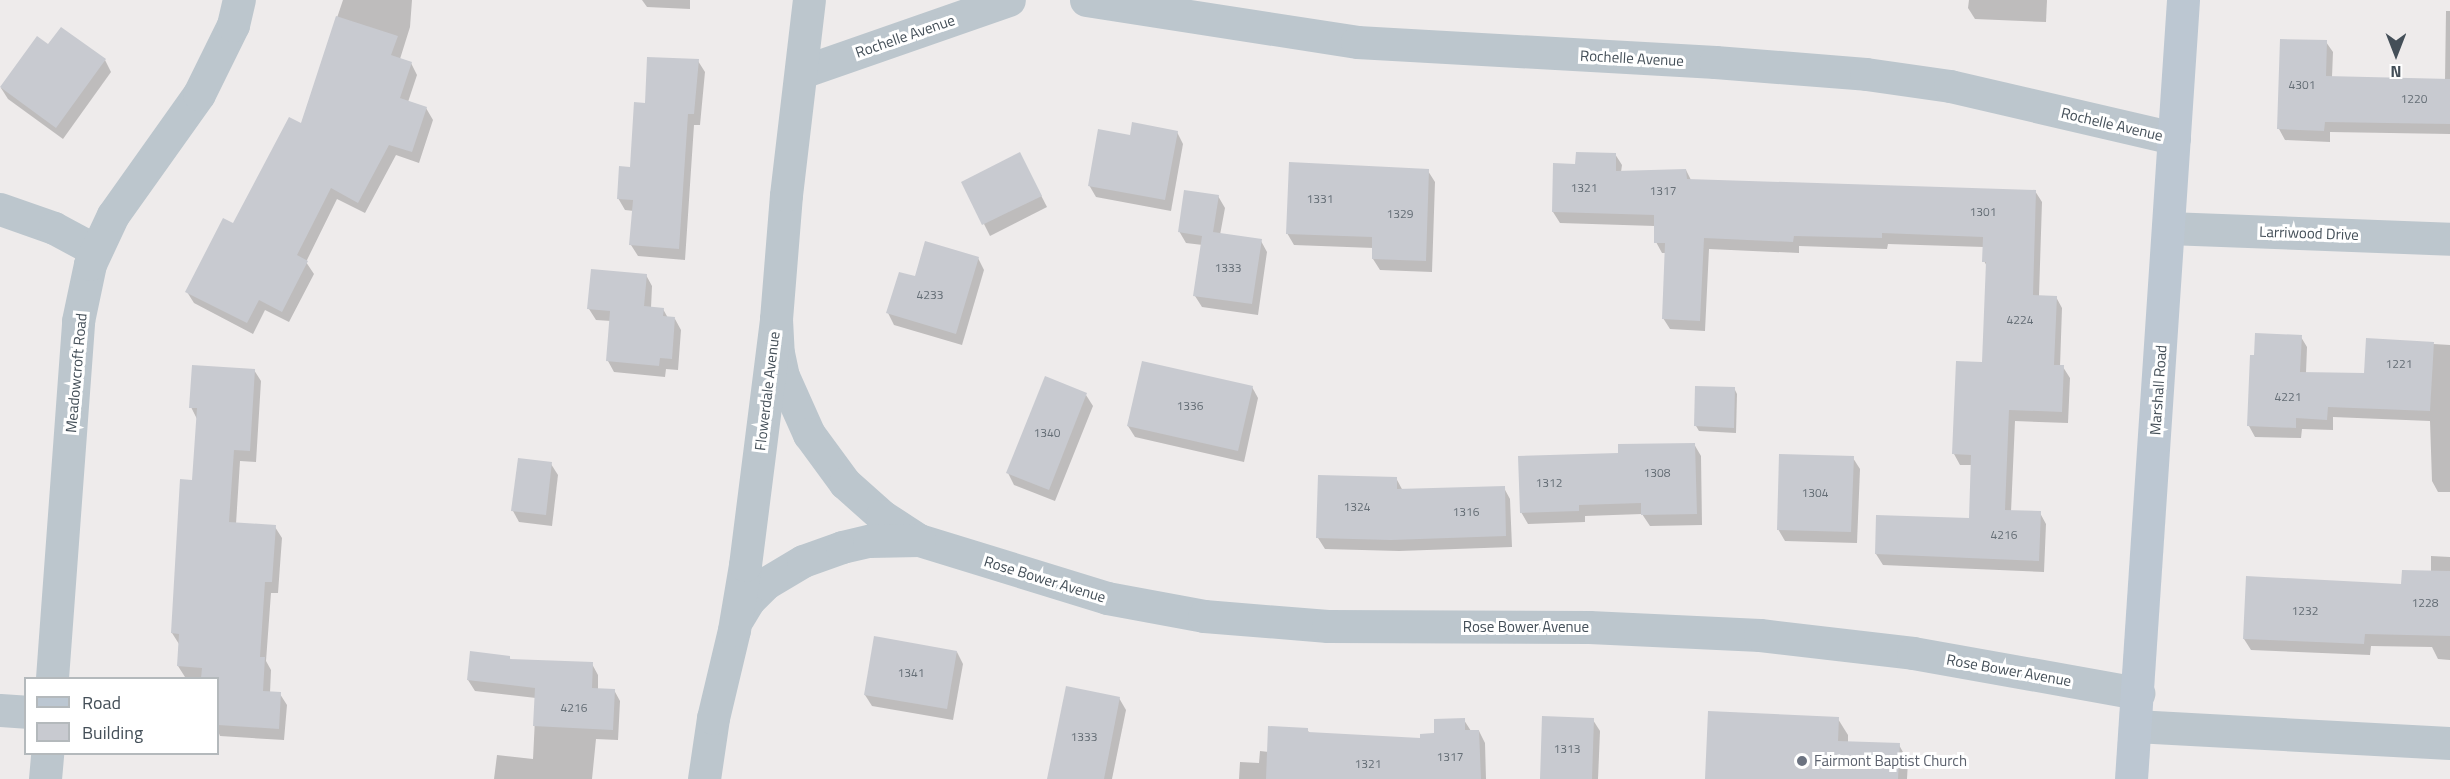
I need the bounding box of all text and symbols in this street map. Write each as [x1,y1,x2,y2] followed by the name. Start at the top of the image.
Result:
[853,11,957,61] street label: Rochelle Avenue
[2366,24,2426,84] north arrow
[1580,46,1684,70] street label: Rochelle Avenue
[2390,60,2402,84] text: N
[2289,78,2315,92] house number: 4301
[2401,92,2427,106] house number: 1220
[2059,104,2165,144] street label: Rochelle Avenue
[1571,181,1597,195] house number: 1321
[1650,184,1676,198] house number: 1317
[1307,192,1333,206] house number: 1331
[1970,205,1996,219] house number: 1301
[1387,207,1413,221] house number: 1329
[2259,222,2359,244] street label: Larriwood Drive
[1215,261,1241,275] house number: 1333
[917,288,943,302] house number: 4233
[62,312,90,434] street label: Meadowcroft Road
[2007,313,2033,327] house number: 4224
[751,330,783,452] street label: Flowerdale Avenue
[2146,344,2170,436] street label: Marshall Road
[2386,357,2412,371] house number: 1221
[2275,390,2301,404] house number: 4221
[1177,399,1203,413] house number: 1336
[1034,426,1060,440] house number: 1340
[1644,466,1670,480] house number: 1308
[1536,476,1562,490] house number: 1312
[1802,486,1828,500] house number: 1304
[1344,500,1370,514] house number: 1324
[1453,505,1479,519] house number: 1316
[1991,528,2017,542] house number: 4216
[982,552,1108,606] street label: Rose Bower Avenue
[2412,596,2438,610] house number: 1228
[2292,604,2318,618] house number: 1232
[1463,618,1589,636] street label: Rose Bower Avenue
[1945,650,2073,690] street label: Rose Bower Avenue
[898,666,924,680] house number: 1341
[24,677,219,755] legend
[82,689,121,716] text: Road
[561,701,587,715] house number: 4216
[82,719,143,746] text: Building
[1071,730,1097,744] house number: 1333
[1554,742,1580,756] house number: 1313
[1437,750,1463,764] house number: 1317
[1814,752,1967,770] place label: Fairmont Baptist Church
[1795,754,1809,768] marker: Fairmont Baptist Church
[1355,757,1381,771] house number: 1321

